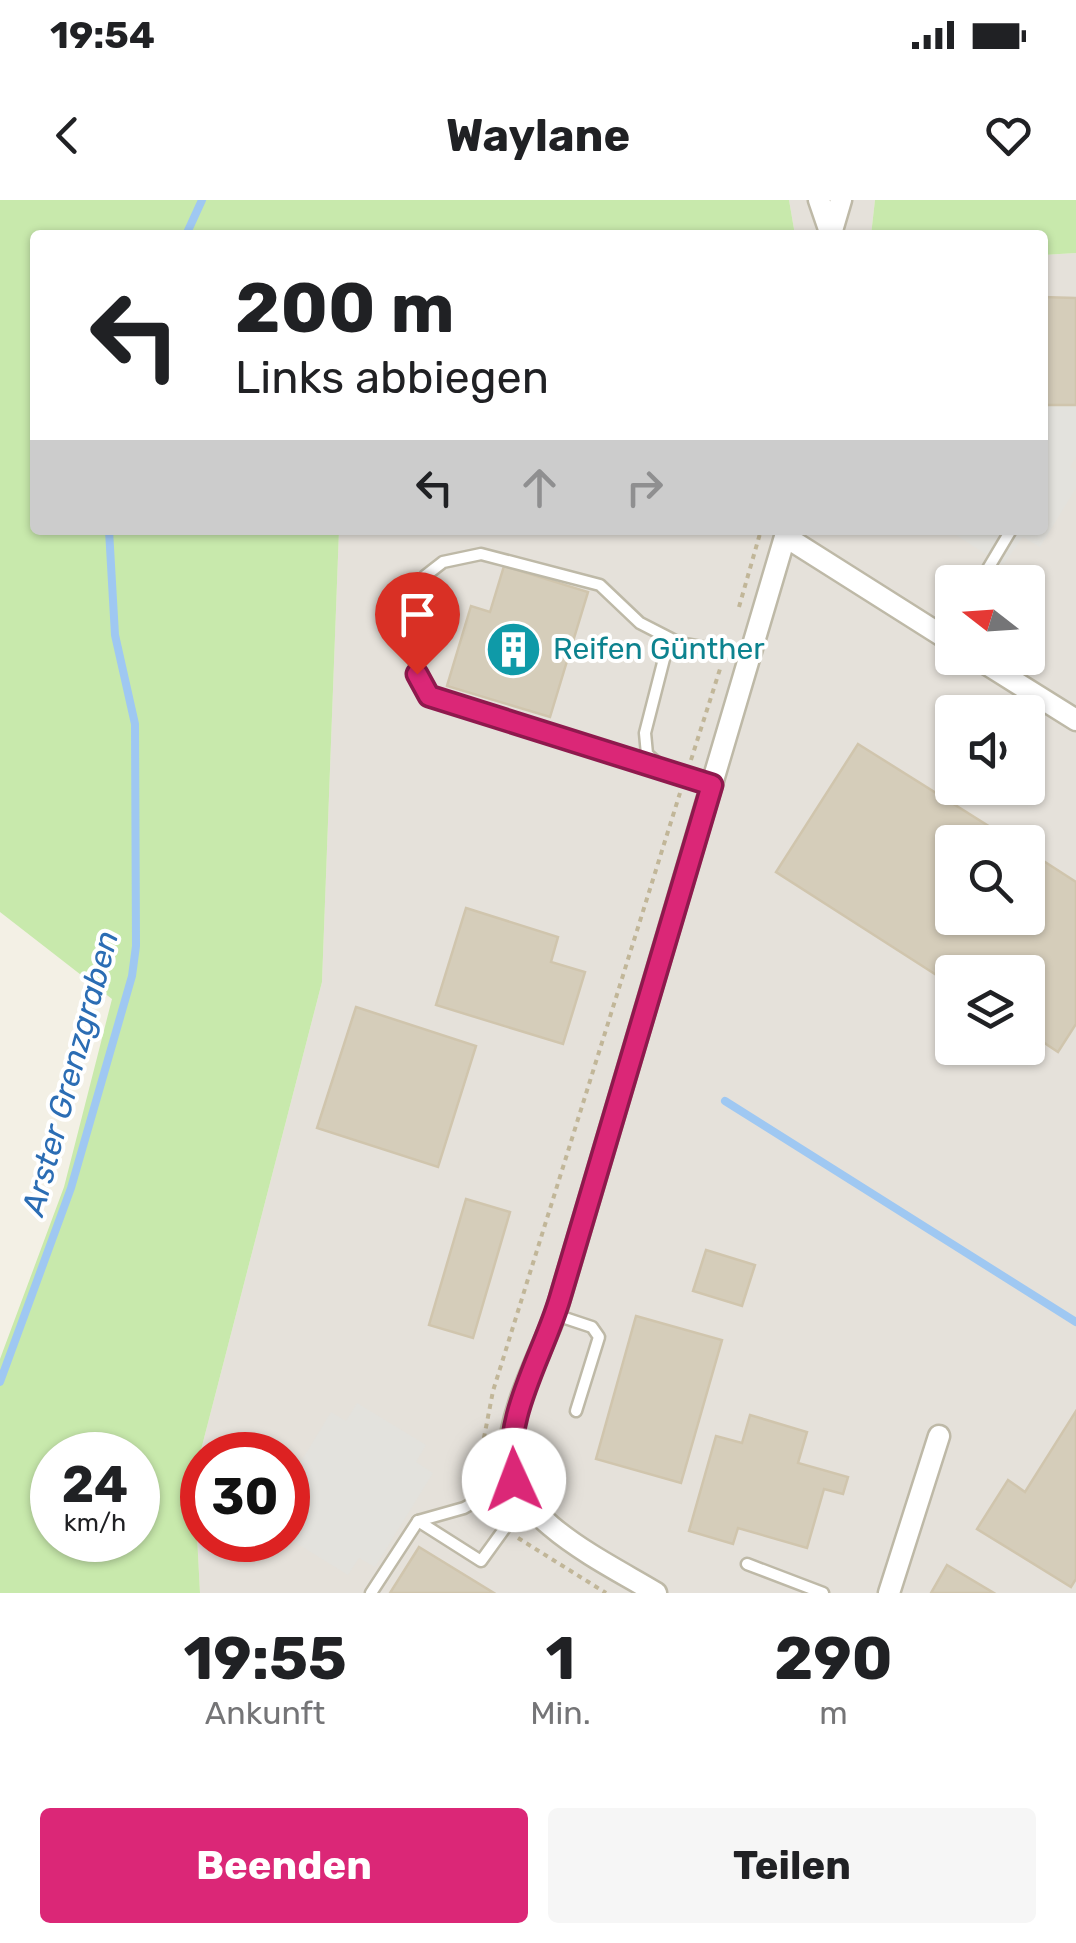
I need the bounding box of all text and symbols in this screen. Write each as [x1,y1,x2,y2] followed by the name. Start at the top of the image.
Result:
[50,12,155,58] text: 19:54
[40,108,95,163] icon: back
[981,108,1036,163] icon: heart
[446,109,630,162] text: Waylane
[235,267,455,350] text: 200 m
[70,270,200,400] icon: left
[235,351,549,404] text: Links abbiegen
[407,460,462,515] icon: left
[512,460,567,515] icon: ahead
[617,460,672,515] icon: right
[935,565,1045,675] north arrow
[935,565,1045,1065] map controls
[375,572,460,675] pin
[390,587,445,642] icon: arrive
[484,619,544,679] building icon: Reifen Günther
[553,631,765,667] place label: Reifen Günther
[935,695,1045,805] button: sound
[935,825,1045,935] button: search
[13,927,126,1221] water label: Arster Grenzgraben
[935,955,1045,1065] button: layers
[462,1428,566,1532] position arrow
[180,1432,310,1562] speed limit sign: 30
[62,1455,128,1515] text: 24
[64,1508,126,1537] text: km/h
[183,1623,347,1694] text: 19:55
[546,1623,575,1694] text: 1
[774,1623,893,1694] text: 290
[205,1694,325,1732] text: Ankunft
[530,1694,591,1732] text: Min.
[819,1694,848,1732] text: m
[40,1808,528,1923] button: Beenden
[548,1808,1036,1923] button: Teilen

